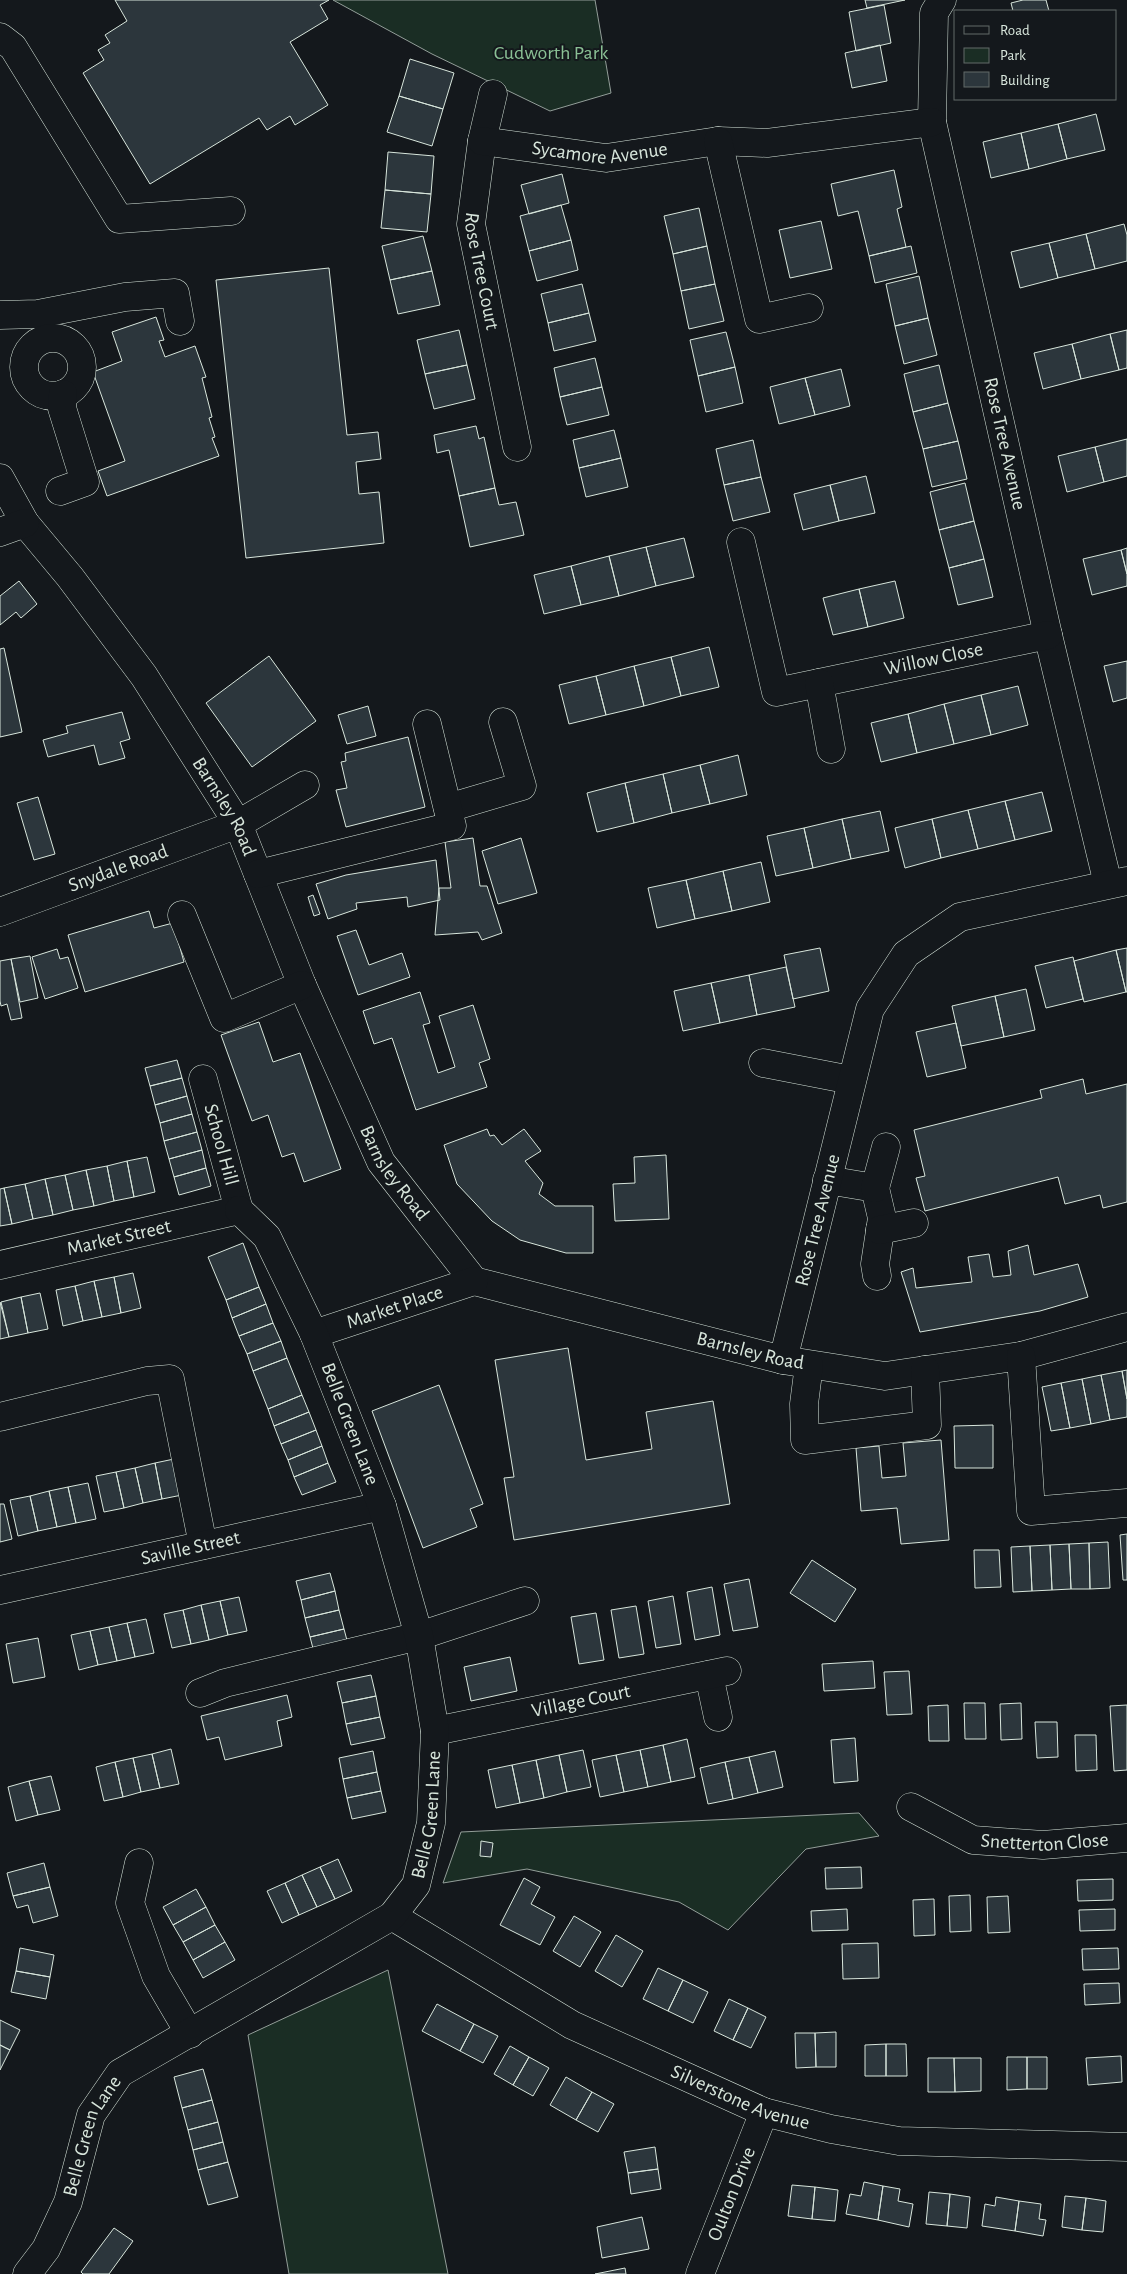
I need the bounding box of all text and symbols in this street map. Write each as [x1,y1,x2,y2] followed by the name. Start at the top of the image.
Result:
[954,10,1117,100] legend
[1000,23,1030,38] text: Road
[494,43,608,63] park label: Cudworth Park
[1000,48,1026,63] text: Park
[1000,73,1050,88] text: Building
[531,138,669,168] street label: Sycamore Avenue
[461,211,503,332] street label: Rose Tree Court
[980,375,1029,512] street label: Rose Tree Avenue
[882,639,985,679] street label: Willow Close
[188,754,260,859] street label: Barnsley Road
[66,841,171,896] street label: Snydale Road
[200,1102,242,1187] street label: School Hill
[356,1123,433,1224] street label: Barnsley Road
[792,1152,844,1288] street label: Rose Tree Avenue
[65,1216,173,1259] street label: Market Street
[344,1282,445,1333] street label: Market Place
[695,1328,805,1373] street label: Barnsley Road
[318,1360,382,1488] street label: Belle Green Lane
[139,1527,242,1569] street label: Saville Street
[530,1681,633,1721] street label: Village Court
[408,1750,444,1881] street label: Belle Green Lane
[980,1830,1109,1855] street label: Snetterton Close
[668,2061,812,2133] street label: Silverstone Avenue
[60,2072,125,2199] street label: Belle Green Lane
[704,2144,759,2244] street label: Oulton Drive

